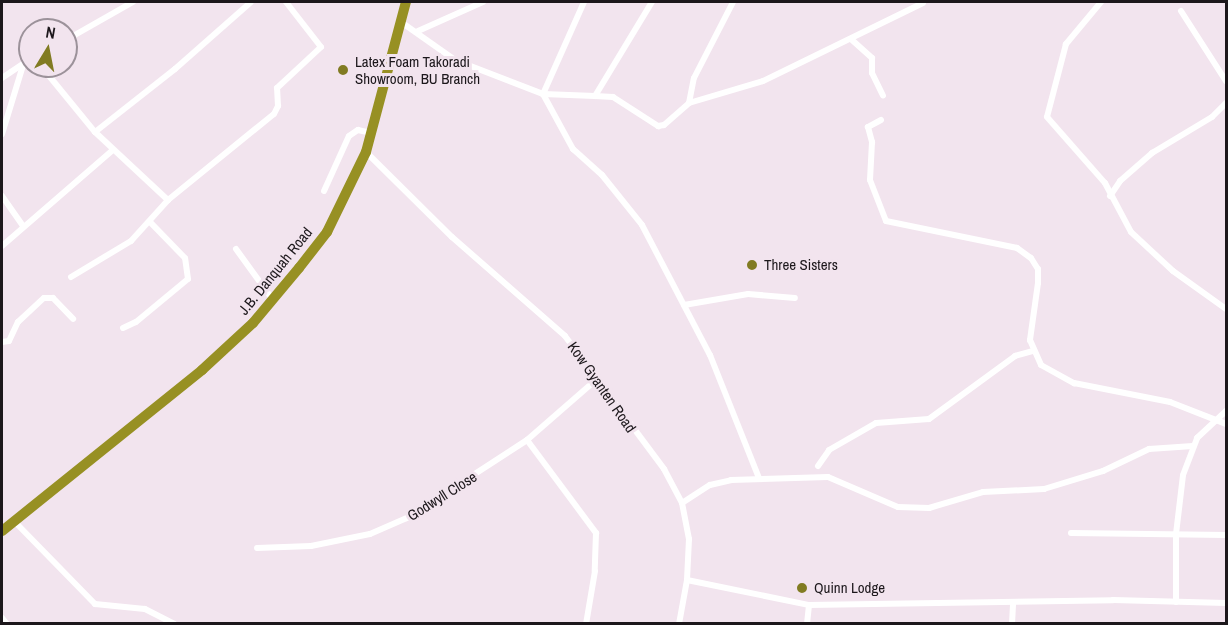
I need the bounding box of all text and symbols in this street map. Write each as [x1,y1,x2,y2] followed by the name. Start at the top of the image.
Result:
[18,18,78,78] north arrow
[44,21,57,44] text: N
[355,52,480,87] place label: Latex Foam Takoradi Showroom, BU Branch
[336,63,350,77] marker: Latex Foam Takoradi Showroom, BU Branch
[234,224,316,318] street label: J.B. Danquah Road
[764,256,838,274] place label: Three Sisters
[745,258,759,272] marker: Three Sisters
[564,338,640,436] street label: Kow Gyanten Road
[404,468,480,524] street label: Godwyll Close
[814,579,885,597] place label: Quinn Lodge
[795,581,809,595] marker: Quinn Lodge

